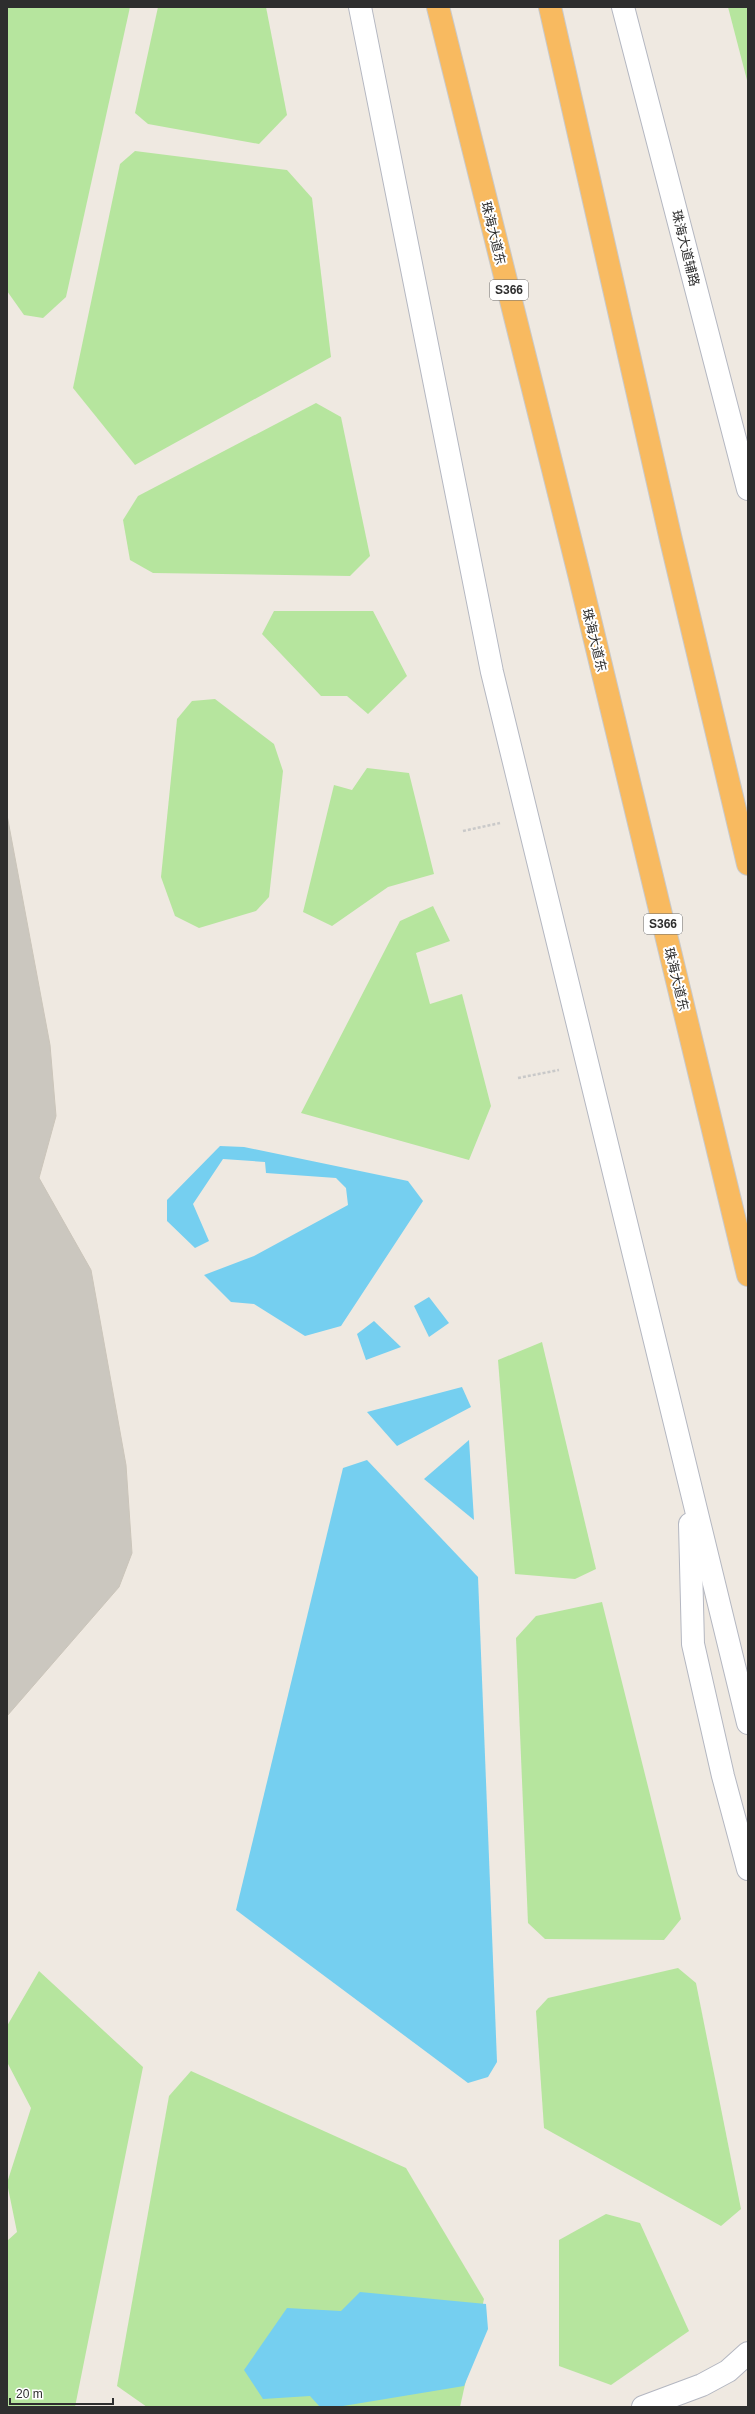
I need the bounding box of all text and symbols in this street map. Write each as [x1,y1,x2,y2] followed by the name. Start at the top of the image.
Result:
[478,200,509,266] street label: 珠海大道东
[669,208,702,288] street label: 珠海大道辅路
[490,280,528,300] road number: S366
[579,607,610,673] street label: 珠海大道东
[644,914,682,934] road number: S366
[661,946,692,1012] street label: 珠海大道东
[10,2380,113,2406] scale bar
[16,2387,43,2401] text: 20 m

